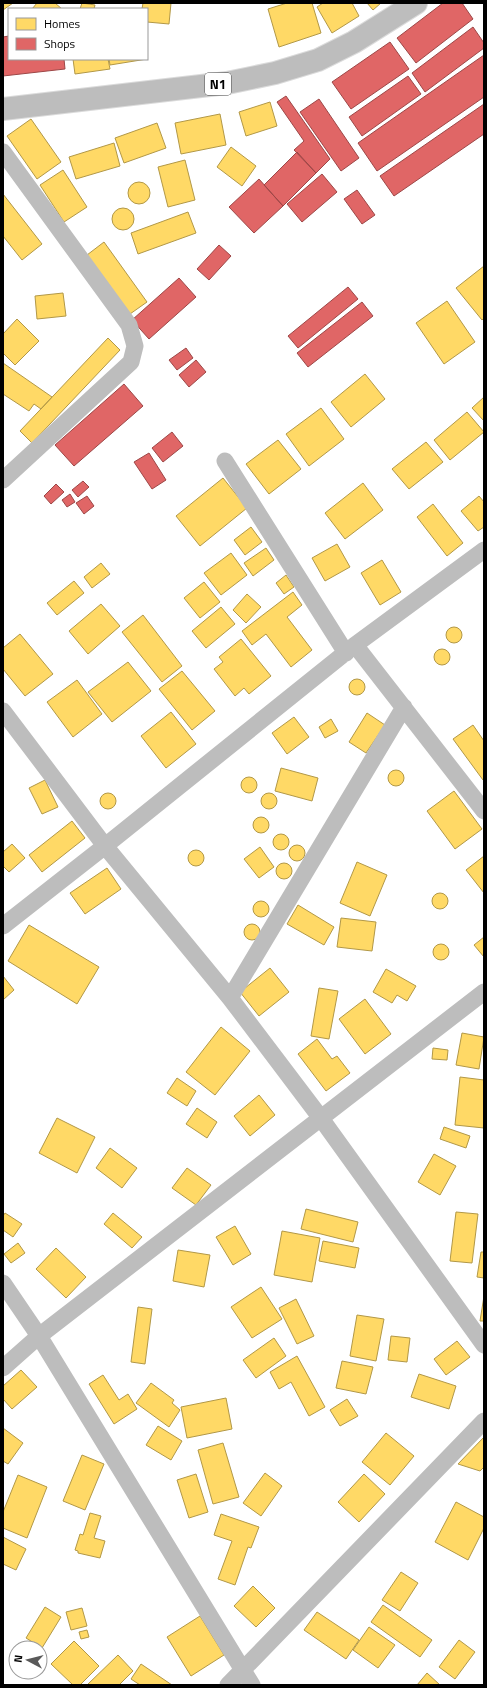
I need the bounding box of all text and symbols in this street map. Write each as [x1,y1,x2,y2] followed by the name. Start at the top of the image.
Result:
[8,8,148,60] legend
[44,14,80,33] text: Homes
[44,34,76,53] text: Shops
[205,73,231,95] road number: N1
[8,1640,48,1680] north arrow
[10,1654,26,1664] text: N

